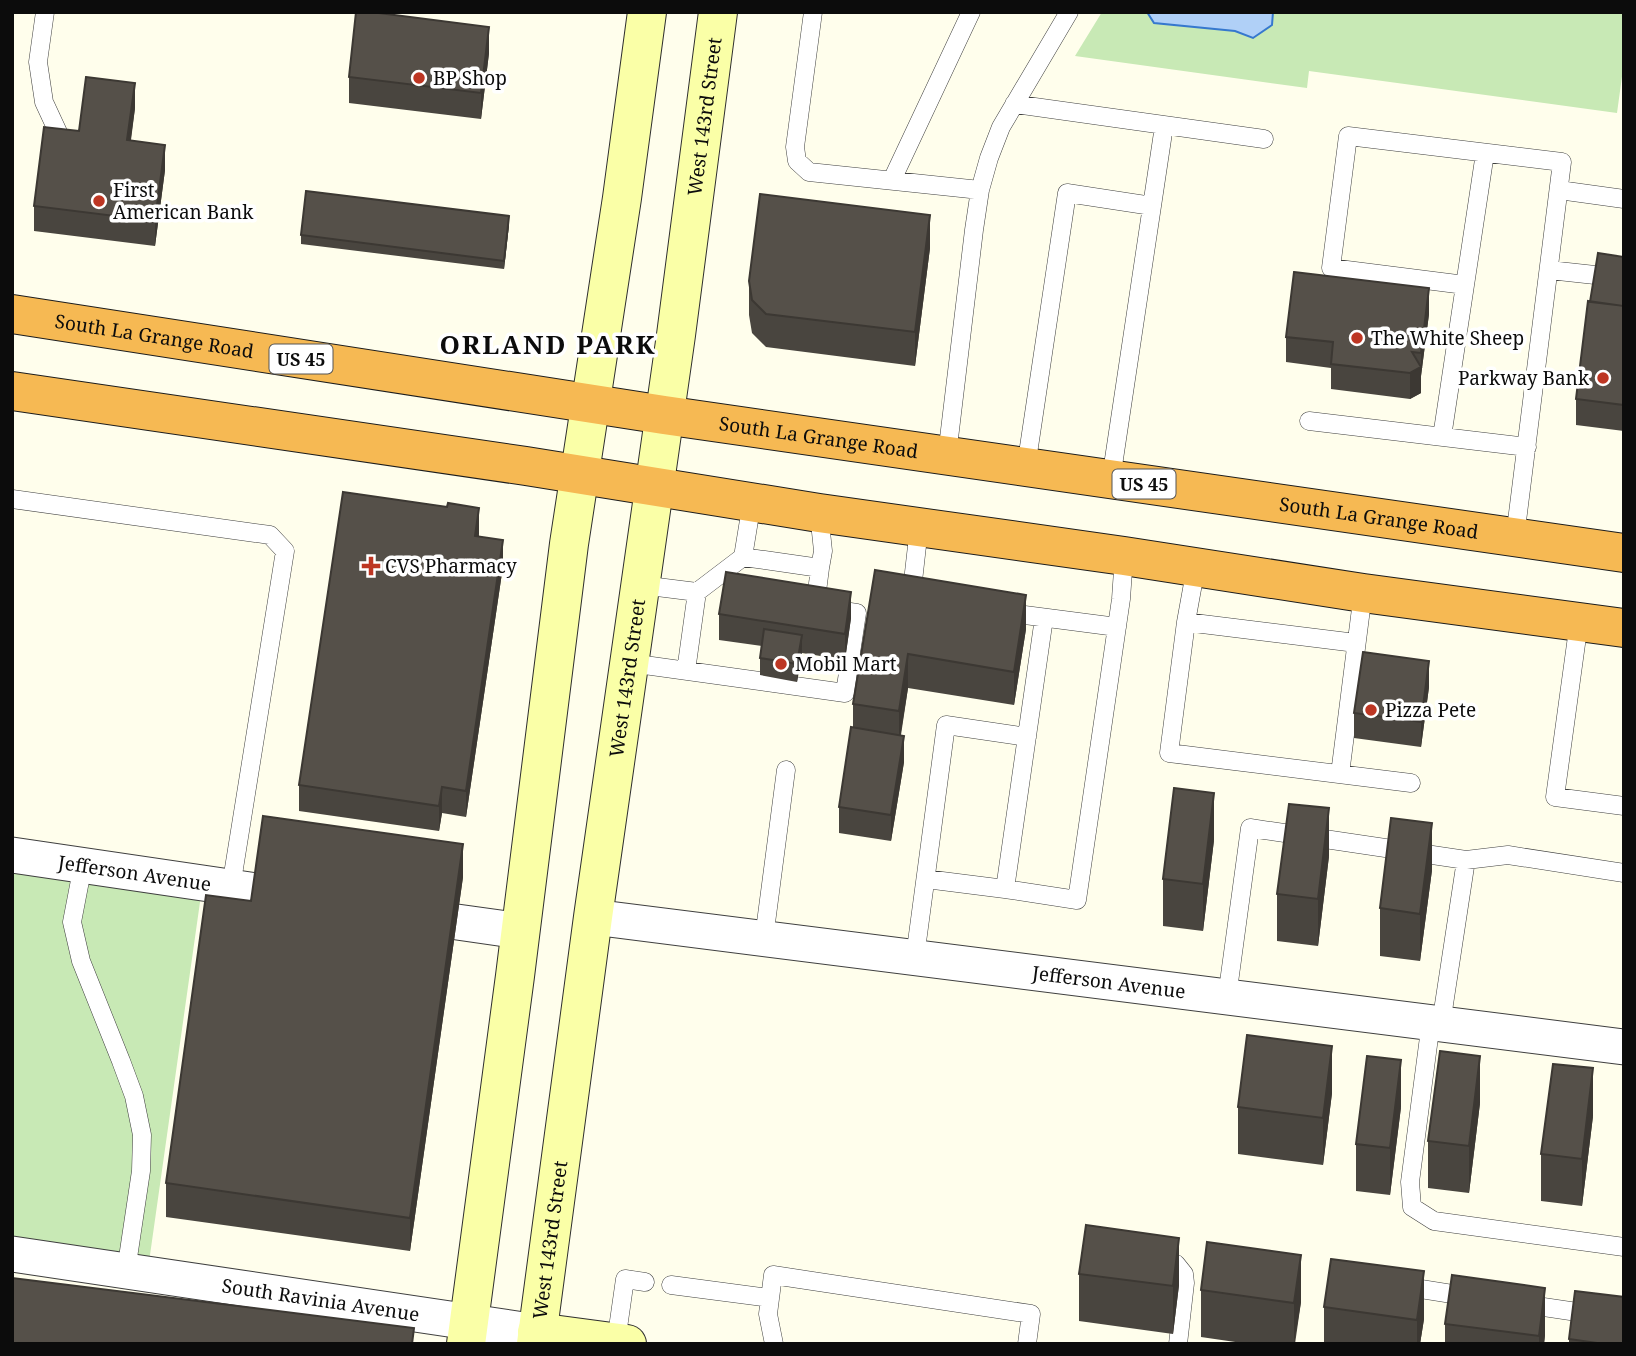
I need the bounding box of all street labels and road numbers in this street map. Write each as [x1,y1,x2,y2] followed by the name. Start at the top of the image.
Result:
[681,35,728,197] street label: West 143rd Street
[53,308,256,364] street label: South La Grange Road
[270,344,332,374] road number: US 45
[717,410,920,464] street label: South La Grange Road
[1112,470,1176,498] road number: US 45
[1278,491,1480,545] street label: South La Grange Road
[603,597,651,759] street label: West 143rd Street
[55,849,213,897] street label: Jefferson Avenue
[1030,959,1187,1005] street label: Jefferson Avenue
[526,1159,573,1321] street label: West 143rd Street
[220,1272,421,1327] street label: South Ravinia Avenue

